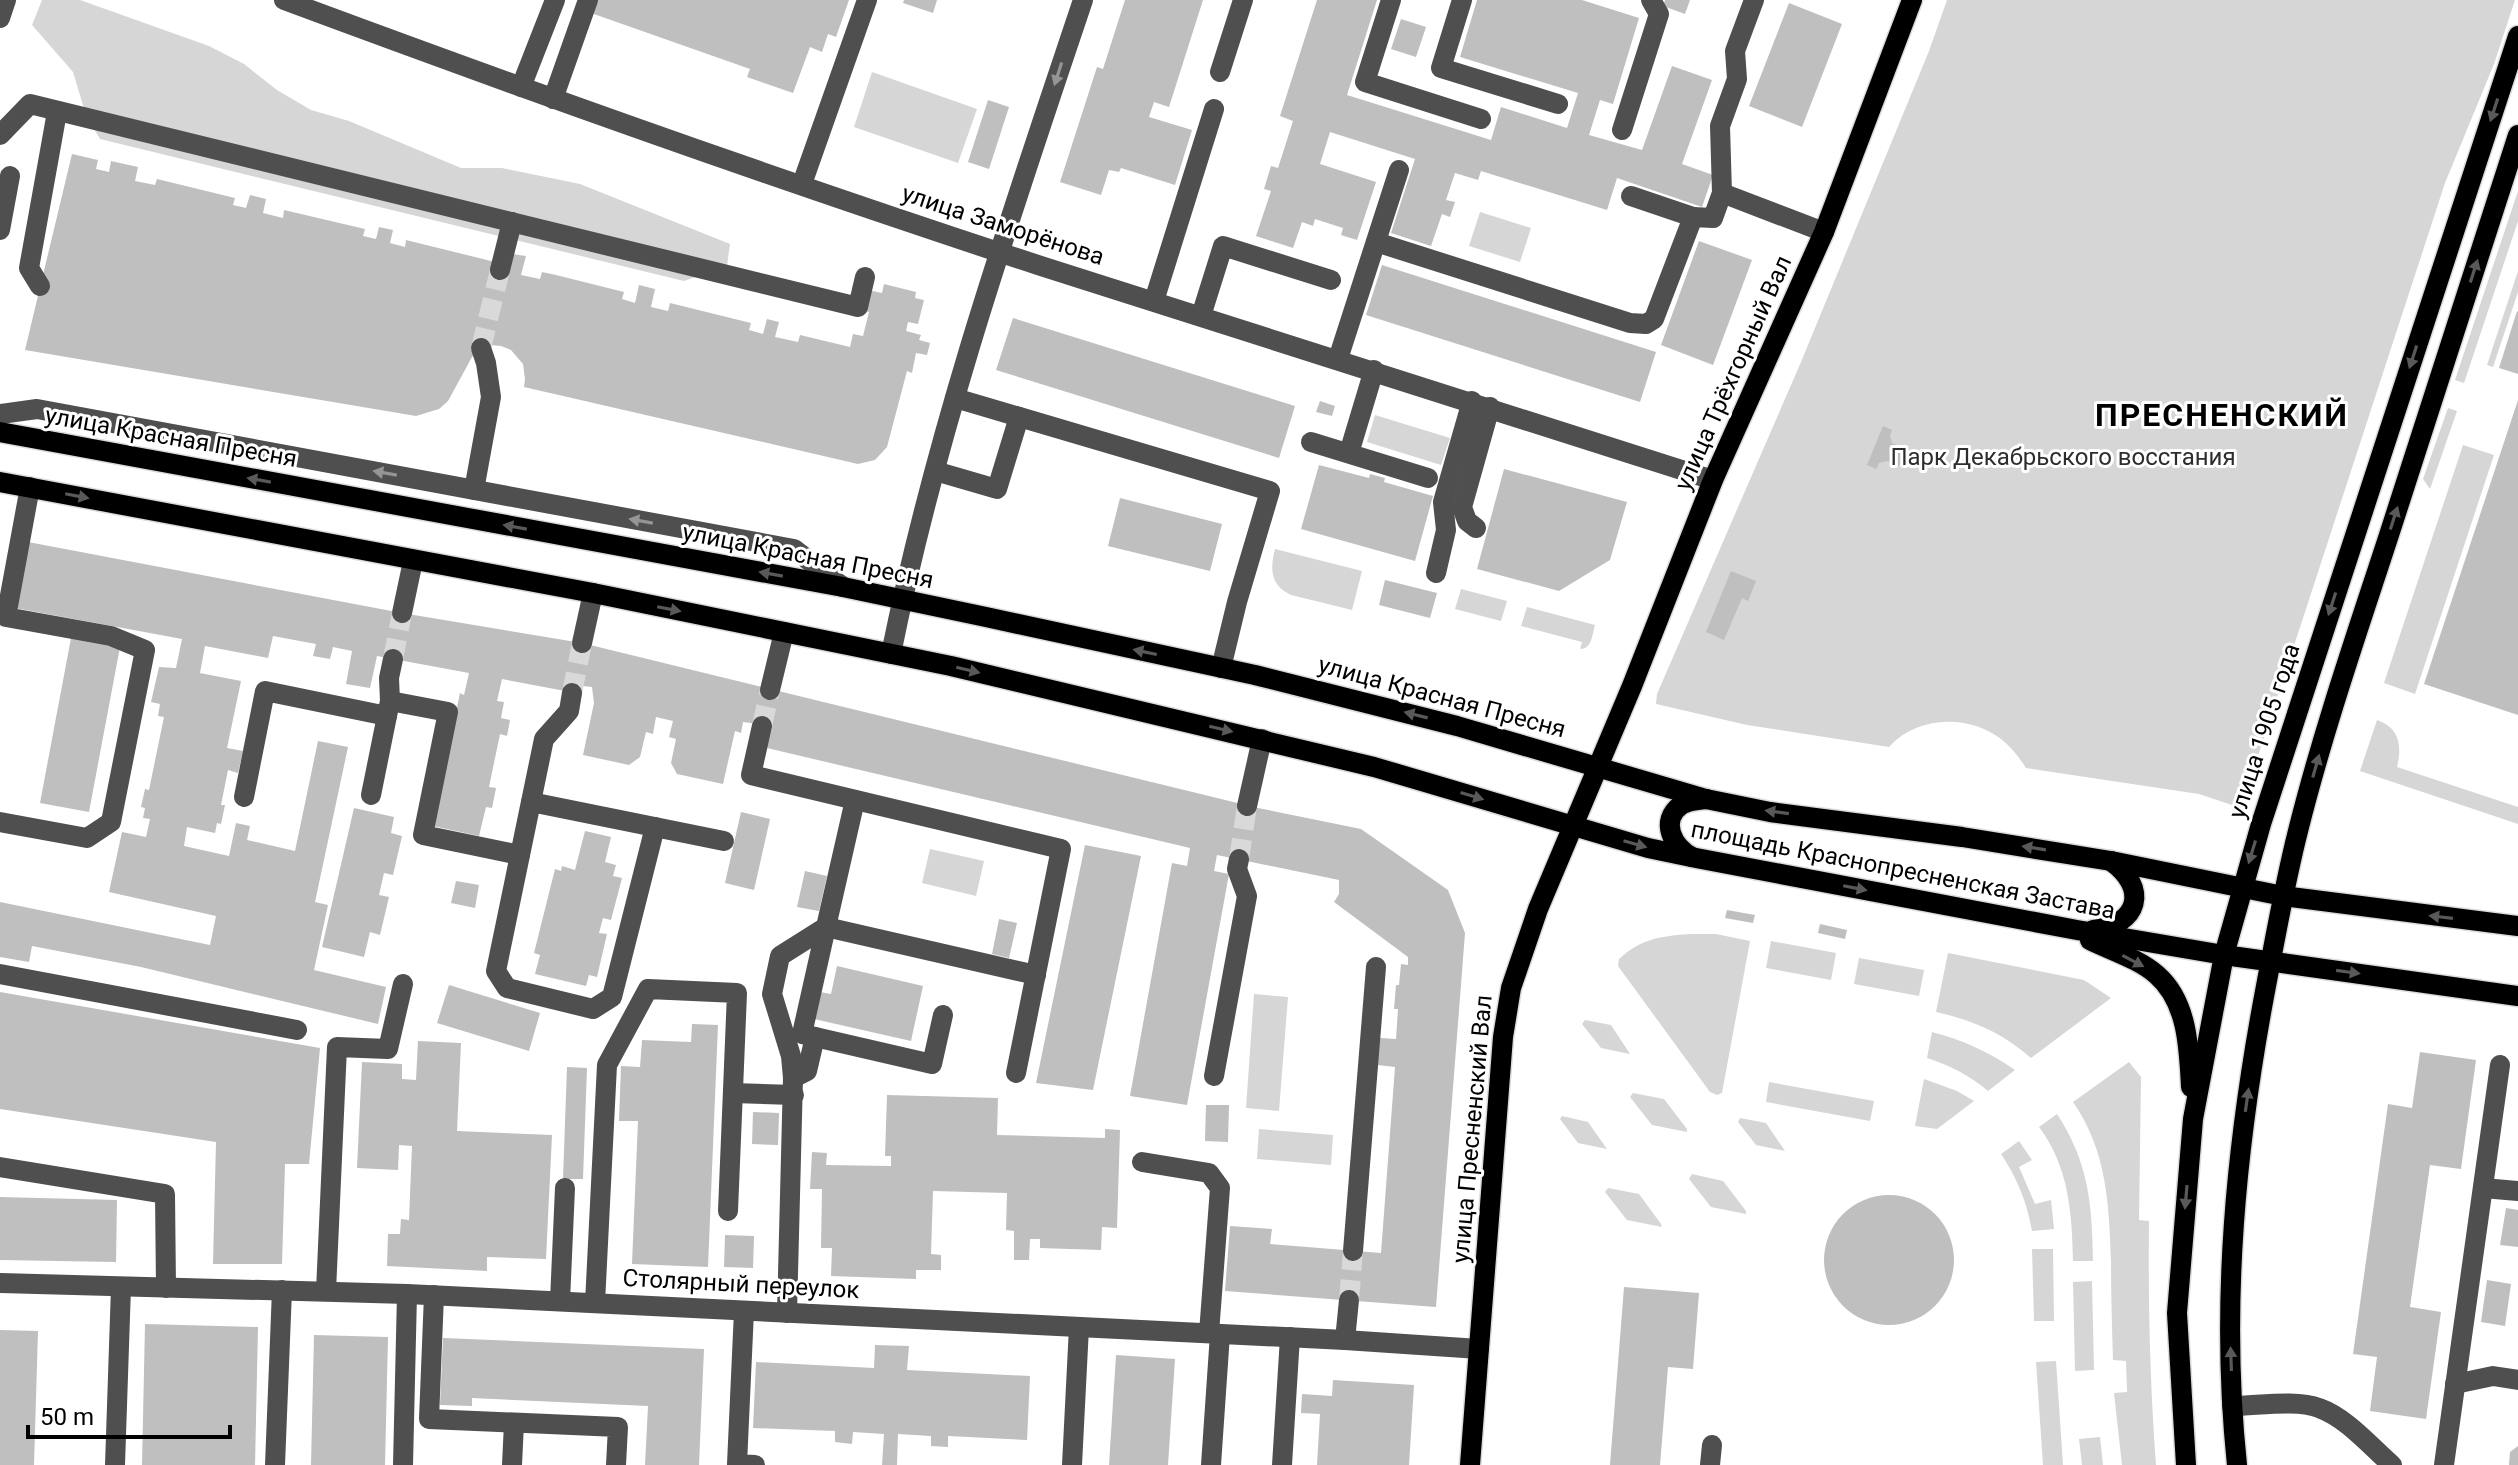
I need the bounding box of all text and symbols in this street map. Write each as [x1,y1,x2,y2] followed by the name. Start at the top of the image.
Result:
[1052,62,1064,86] one-way arrow
[2487,98,2499,122] one-way arrow
[898,179,1108,271] street label: улица Заморёнова
[1669,251,1797,495] street label: улица Трёхгорный Вал
[2468,259,2481,283] one-way arrow
[2406,345,2419,369] one-way arrow
[2095,396,2349,434] district label: ПРЕСНЕНСКИЙ
[43,401,299,473] street label: улица Красная Пресня
[1890,443,2236,471] park label: Парк Декабрьского восстания
[372,467,397,479] one-way arrow
[247,473,272,485] one-way arrow
[64,491,89,503] one-way arrow
[2388,506,2401,530] one-way arrow
[628,514,653,526] one-way arrow
[680,518,936,594] street label: улица Красная Пресня
[502,520,527,532] one-way arrow
[758,567,783,579] one-way arrow
[2326,593,2338,617] one-way arrow
[657,603,682,615] one-way arrow
[2223,640,2305,822] street label: улица 1905 года
[1132,645,1157,658] one-way arrow
[1315,650,1569,744] street label: улица Красная Пресня
[955,664,980,677] one-way arrow
[1403,709,1428,721] one-way arrow
[1209,723,1234,736] one-way arrow
[2310,754,2323,778] one-way arrow
[1460,790,1484,803] one-way arrow
[1764,805,1789,818] one-way arrow
[1689,815,2117,925] street label: площадь Краснопресненская Застава
[1622,839,1647,851] one-way arrow
[2245,840,2258,864] one-way arrow
[2021,842,2046,854] one-way arrow
[1843,883,1868,895] one-way arrow
[2428,910,2453,923] one-way arrow
[2121,954,2144,967] one-way arrow
[2336,966,2361,979] one-way arrow
[1446,994,1498,1264] street label: улица Пресненский Вал
[2241,1087,2254,1112] one-way arrow
[2179,1184,2192,1209] one-way arrow
[622,1264,860,1304] street label: Столярный переулок
[2224,1346,2237,1371] one-way arrow
[28,1389,230,1439] scale bar
[40,1403,94,1431] text: 50 m

